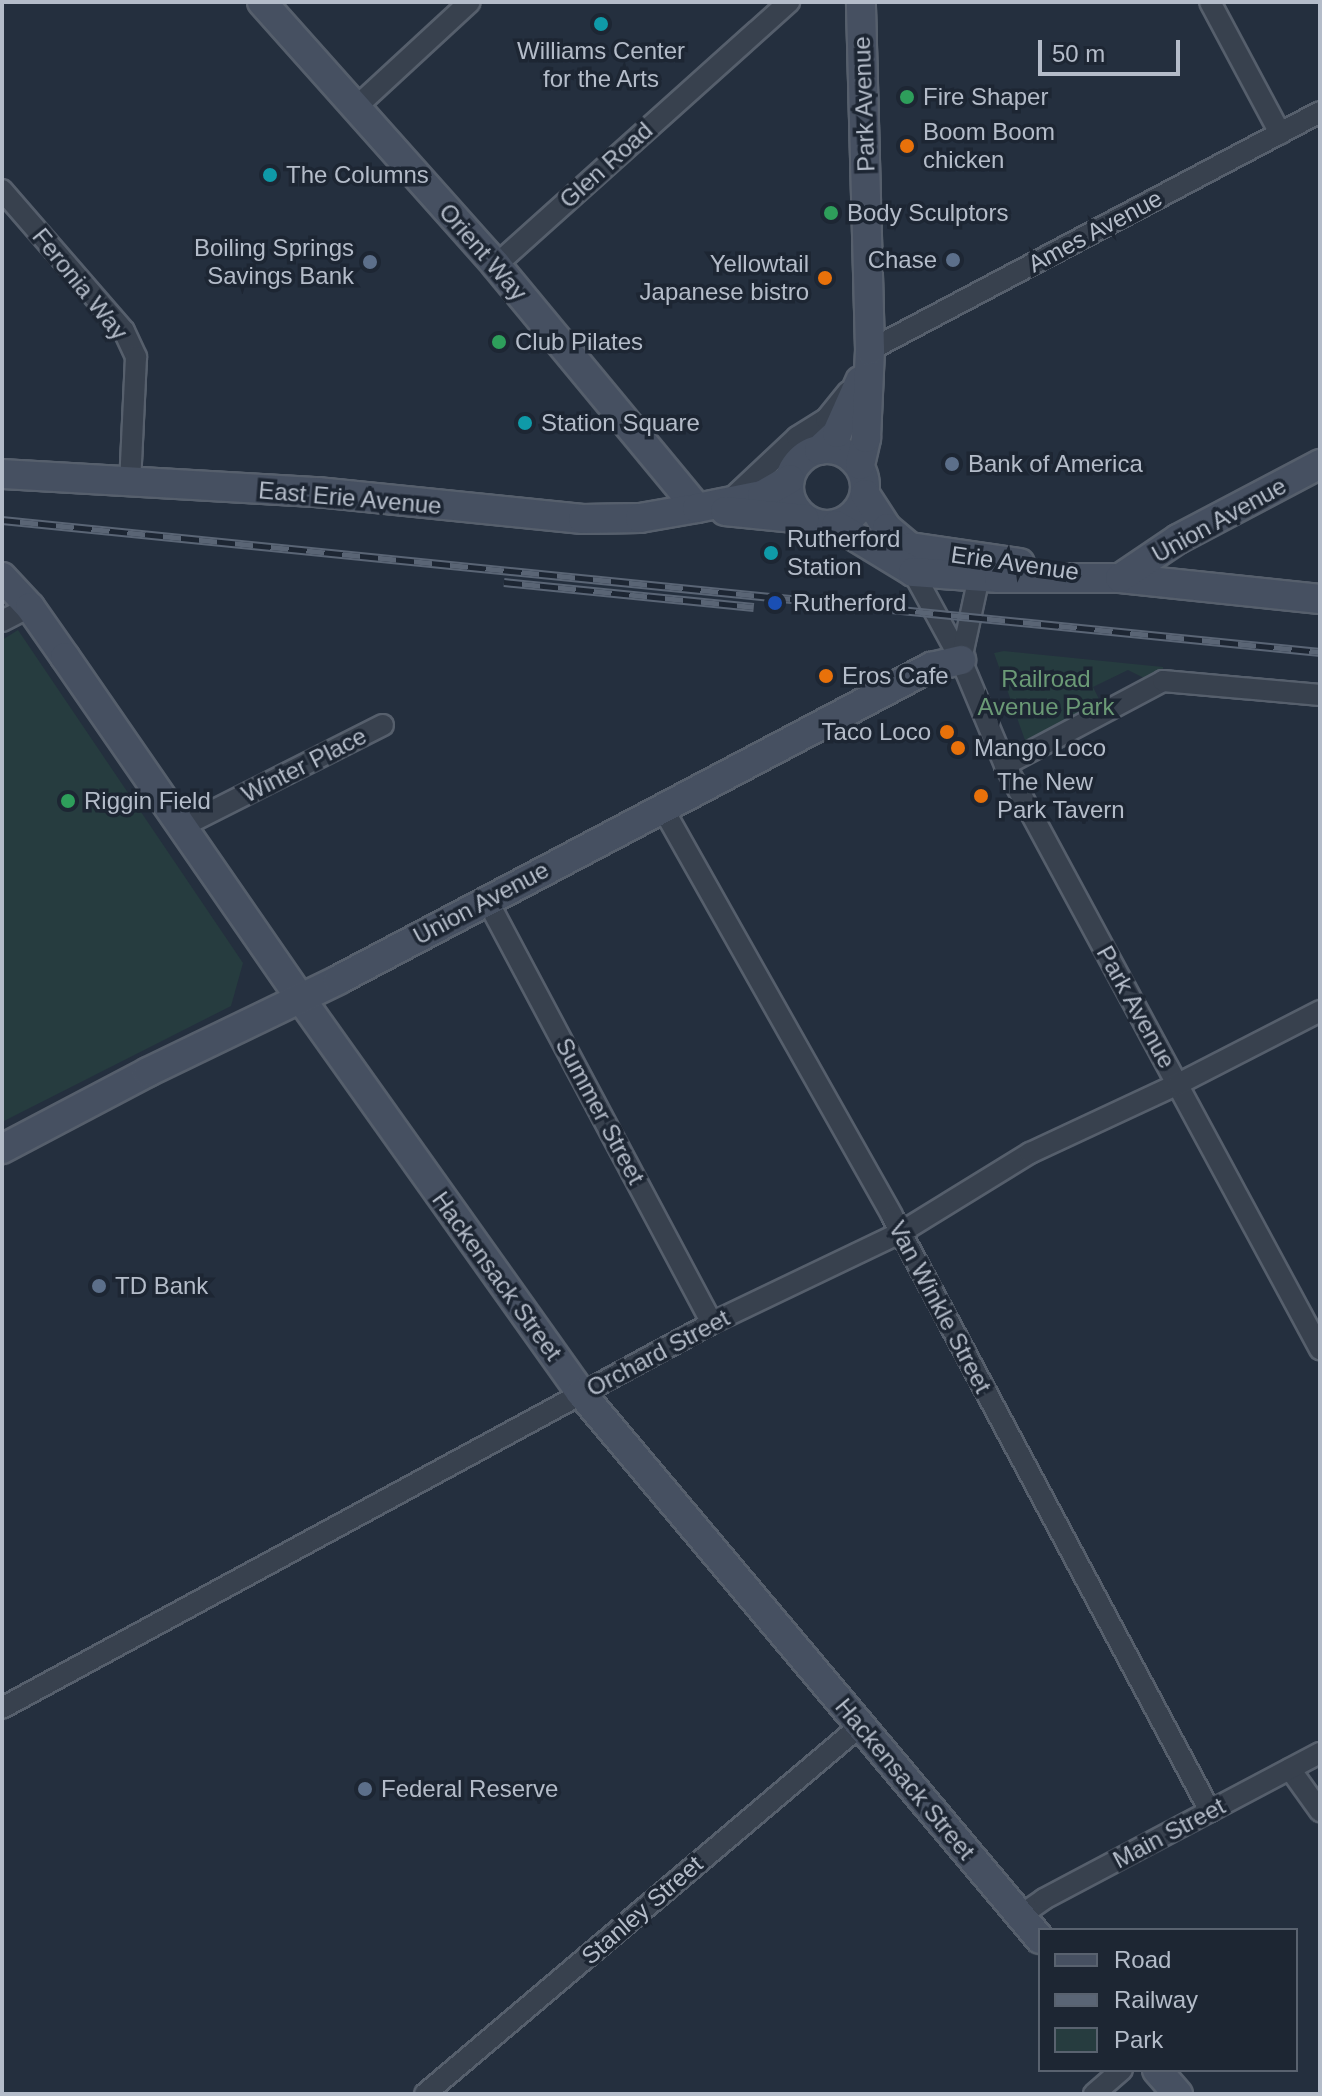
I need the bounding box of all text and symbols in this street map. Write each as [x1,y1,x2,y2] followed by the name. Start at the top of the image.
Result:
[592,15,610,33] marker: Williams Center for the Arts
[1042,24,1184,74] scale bar
[847,35,881,173] street label: Park Avenue
[517,37,685,93] place label: Williams Center for the Arts
[1052,40,1105,67] text: 50 m
[923,83,1048,111] place label: Fire Shaper
[898,88,916,106] marker: Fire Shaper
[554,116,658,214] street label: Glen Road
[923,118,1055,174] place label: Boom Boom chicken
[898,137,916,155] marker: Boom Boom chicken
[286,161,429,189] place label: The Columns
[261,166,279,184] marker: The Columns
[1022,183,1168,279] street label: Ames Avenue
[433,198,533,306] street label: Orient Way
[847,199,1008,227] place label: Body Sculptors
[822,204,840,222] marker: Body Sculptors
[26,222,134,346] street label: Feronia Way
[194,234,354,290] place label: Boiling Springs Savings Bank
[868,246,937,274] place label: Chase
[640,250,809,306] place label: Yellowtail Japanese bistro
[944,251,962,269] marker: Chase
[361,253,379,271] marker: Boiling Springs Savings Bank
[816,269,834,287] marker: Yellowtail Japanese bistro
[515,328,643,356] place label: Club Pilates
[490,333,508,351] marker: Club Pilates
[541,409,700,437] place label: Station Square
[516,414,534,432] marker: Station Square
[968,450,1144,478] place label: Bank of America
[943,455,961,473] marker: Bank of America
[1146,471,1292,569] street label: Union Avenue
[257,476,443,520] street label: East Erie Avenue
[787,525,900,581] place label: Rutherford Station
[948,540,1082,586] street label: Erie Avenue
[762,544,780,562] marker: Rutherford Station
[793,589,906,617] place label: Rutherford
[764,592,786,614] marker: Rutherford
[842,662,949,690] place label: Eros Cafe
[978,665,1114,721] park label: Railroad Avenue Park
[817,667,835,685] marker: Eros Cafe
[822,718,931,746] place label: Taco Loco
[237,721,371,809] street label: Winter Place
[938,723,956,741] marker: Taco Loco
[974,734,1106,762] place label: Mango Loco
[949,739,967,757] marker: Mango Loco
[997,768,1125,824] place label: The New Park Tavern
[84,787,211,815] place label: Riggin Field
[972,787,990,805] marker: The New Park Tavern
[59,792,77,810] marker: Riggin Field
[408,855,554,951] street label: Union Avenue
[1090,940,1182,1074] street label: Park Avenue
[549,1033,651,1189] street label: Summer Street
[426,1186,568,1366] street label: Hackensack Street
[883,1216,997,1398] street label: Van Winkle Street
[115,1272,208,1300] place label: TD Bank
[90,1277,108,1295] marker: TD Bank
[582,1303,734,1403] street label: Orchard Street
[829,1693,981,1865] street label: Hackensack Street
[381,1775,558,1803] place label: Federal Reserve
[356,1780,374,1798] marker: Federal Reserve
[1108,1791,1230,1875] street label: Main Street
[576,1850,708,1970] street label: Stanley Street
[1038,1928,1298,2072] legend
[1114,1946,1171,1973] text: Road
[1114,1986,1198,2013] text: Railway
[1114,2026,1163,2053] text: Park

